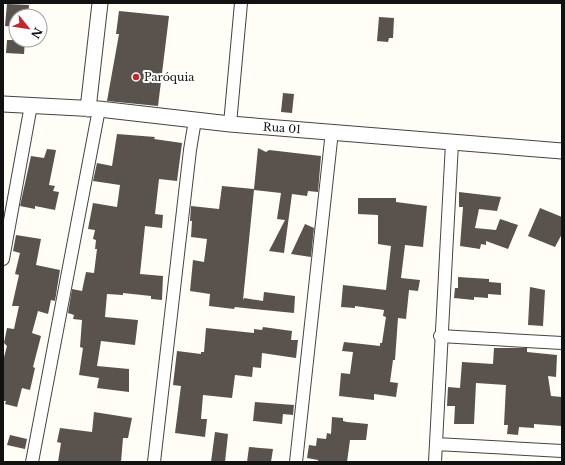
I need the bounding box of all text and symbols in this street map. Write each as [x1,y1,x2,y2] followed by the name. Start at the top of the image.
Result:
[8,8,48,48] north arrow
[28,25,45,42] text: N
[144,70,195,84] place label: Paróquia
[131,72,141,82] marker: Paróquia
[263,120,301,136] street label: Rua 01

